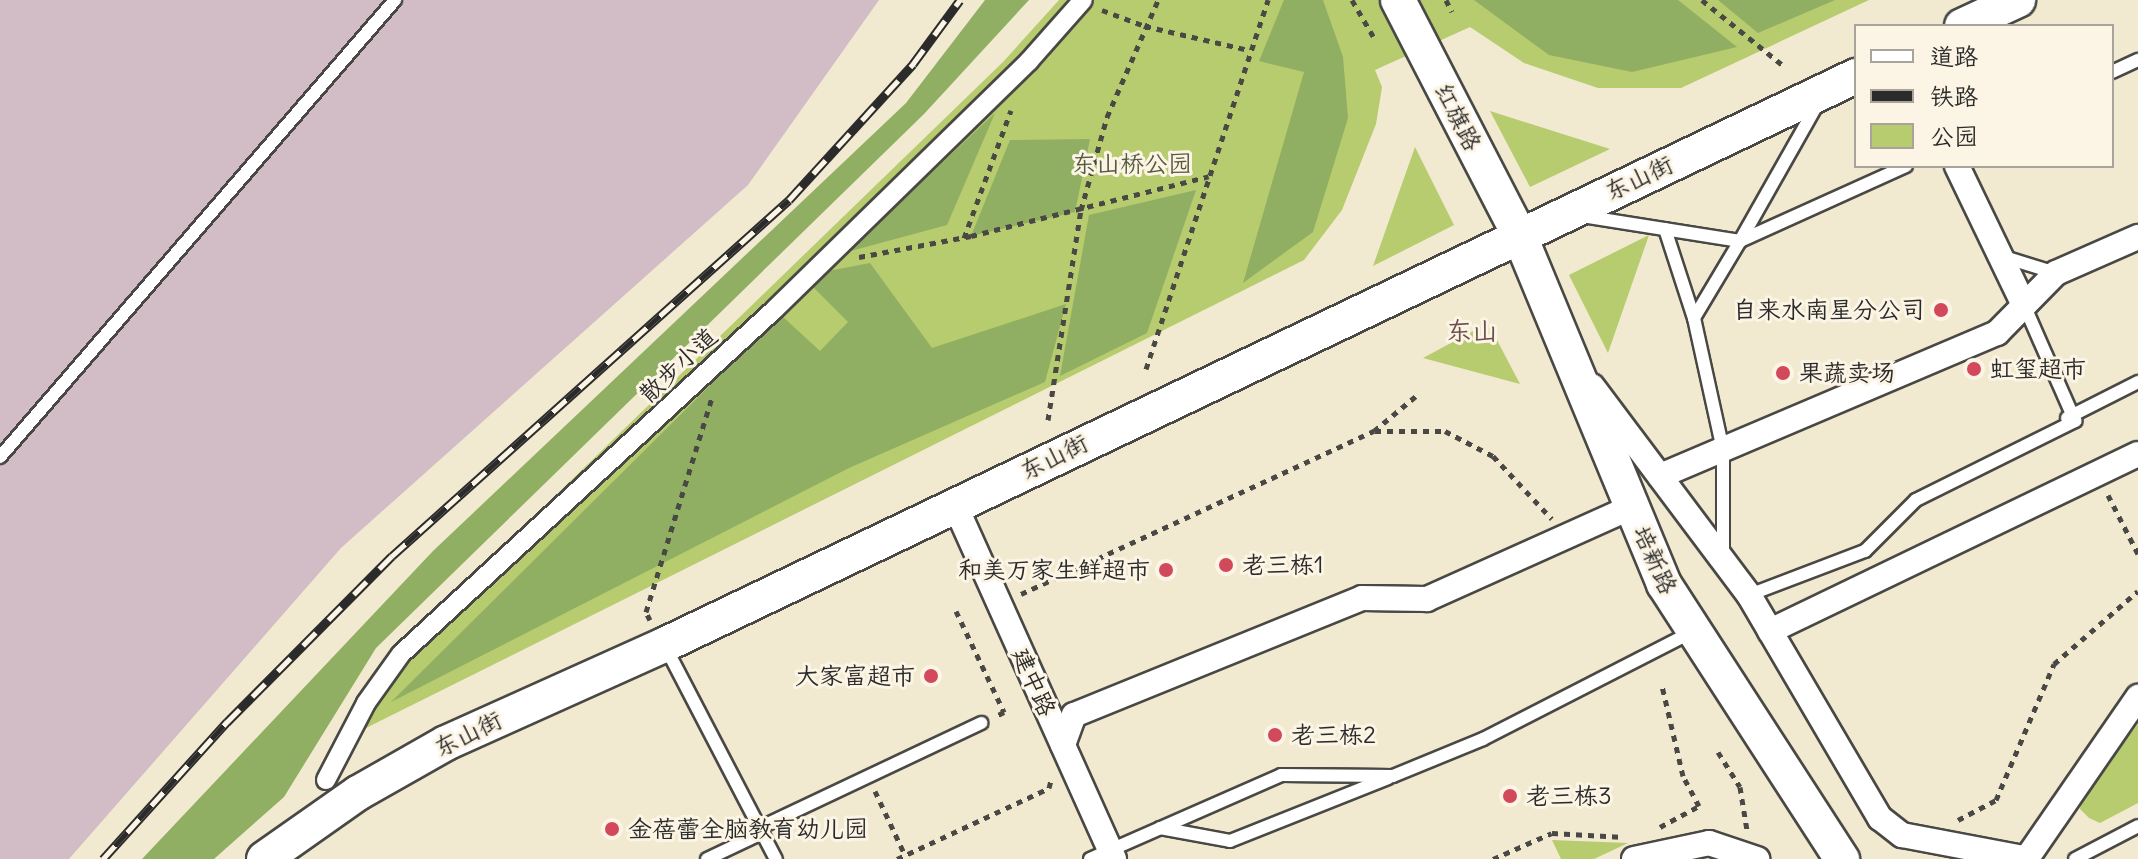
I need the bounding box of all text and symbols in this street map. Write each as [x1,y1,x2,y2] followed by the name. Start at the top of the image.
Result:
[1854,24,2114,168] legend
[1930,41,1978,71] text: 道路
[1429,78,1487,156] street label: 红旗路
[1930,81,1978,111] text: 铁路
[1930,121,1978,151] text: 公园
[1072,150,1192,178] park label: 东山桥公园
[1600,150,1678,206] street label: 东山街
[1733,296,1925,324] place label: 自来水南星分公司
[1932,301,1950,319] marker: 自来水南星分公司
[1446,315,1498,347] district label: 东山
[633,322,723,408] street label: 散步小道
[1990,355,2086,383] place label: 虹玺超市
[1799,359,1895,387] place label: 果蔬卖场
[1965,360,1983,378] marker: 虹玺超市
[1774,364,1792,382] marker: 果蔬卖场
[1015,428,1093,486] street label: 东山街
[1627,521,1683,599] street label: 培新路
[1242,551,1324,579] place label: 老三栋1
[958,556,1150,584] place label: 和美万家生鲜超市
[1217,556,1235,574] marker: 老三栋1
[1157,561,1175,579] marker: 和美万家生鲜超市
[1006,643,1062,721] street label: 建中路
[795,662,915,690] place label: 大家富超市
[922,667,940,685] marker: 大家富超市
[429,705,507,763] street label: 东山街
[1291,721,1376,749] place label: 老三栋2
[1266,726,1284,744] marker: 老三栋2
[1526,782,1612,810] place label: 老三栋3
[1501,787,1519,805] marker: 老三栋3
[628,815,868,843] place label: 金蓓蕾全脑教育幼儿园
[603,820,621,838] marker: 金蓓蕾全脑教育幼儿园

